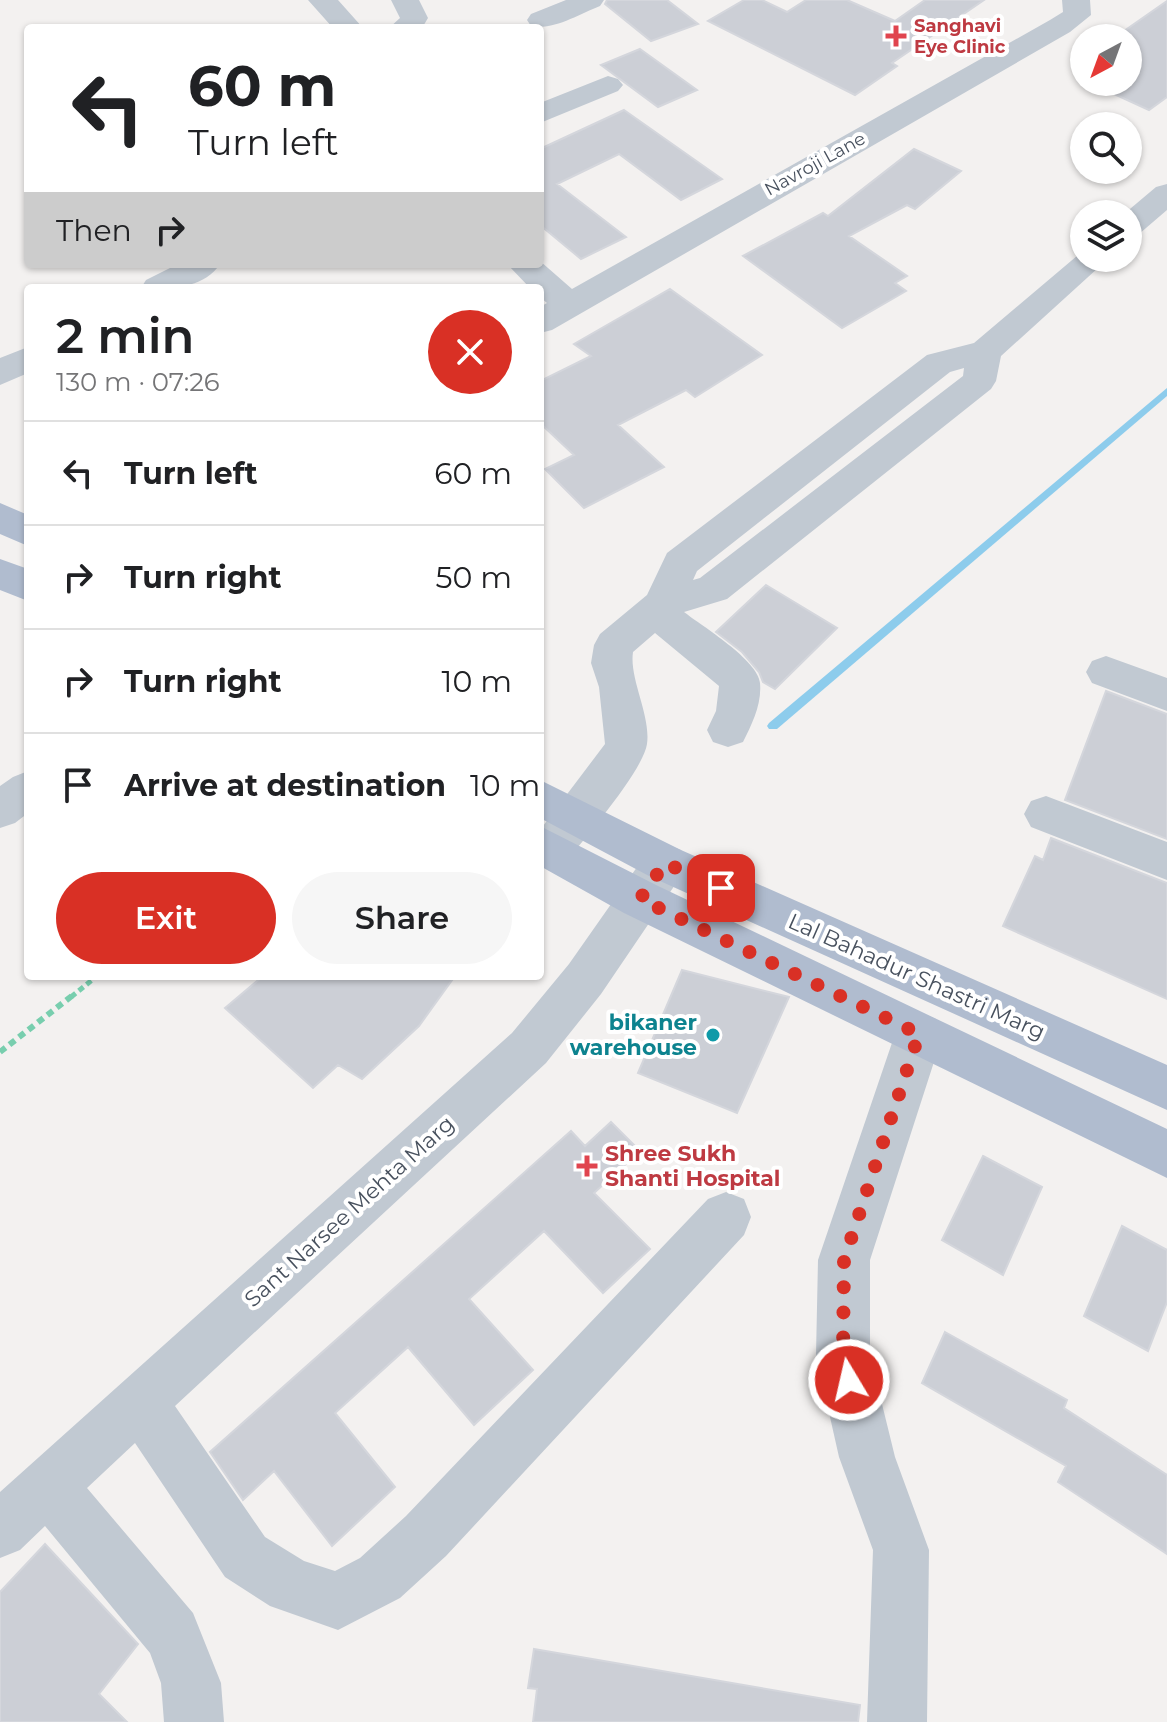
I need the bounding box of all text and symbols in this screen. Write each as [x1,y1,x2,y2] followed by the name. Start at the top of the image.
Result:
[914,15,1006,58] place label: Sanghavi Eye Clinic
[1070,24,1142,96] north arrow
[1070,24,1142,272] map controls
[885,25,907,47] marker: Sanghavi Eye Clinic
[188,52,336,120] text: 60 m
[56,56,160,160] icon: left
[1070,112,1142,184] button: search
[188,120,339,164] text: Turn left
[761,127,869,201] street label: Navroji Lane
[1070,200,1142,272] button: layers
[148,208,192,252] icon: right
[56,212,132,249] text: Then
[56,307,194,365] text: 2 min
[428,310,512,394] button: close
[56,366,220,398] text: 130 m · 07:26
[56,451,100,495] icon: left
[124,455,257,492] text: Turn left
[434,455,512,492] text: 60 m
[56,555,100,599] icon: right
[124,559,281,596] text: Turn right
[435,559,512,596] text: 50 m
[56,659,100,703] icon: right
[124,663,281,700] text: Turn right
[442,663,512,700] text: 10 m
[56,763,100,807] icon: arrive
[124,767,446,804] text: Arrive at destination
[470,767,540,804] text: 10 m
[687,854,755,922] pin
[699,866,743,910] icon: arrive
[56,872,276,964] button: Exit
[292,872,512,964] button: Share
[784,908,1049,1045] street label: Lal Bahadur Shastri Marg
[570,1009,697,1061] place label: bikaner warehouse
[704,1026,722,1044] marker: bikaner warehouse
[239,1110,460,1313] street label: Sant Narsee Mehta Marg
[605,1140,780,1192] place label: Shree Sukh Shanti Hospital
[576,1155,598,1177] marker: Shree Sukh Shanti Hospital
[807,1338,891,1422] position arrow

